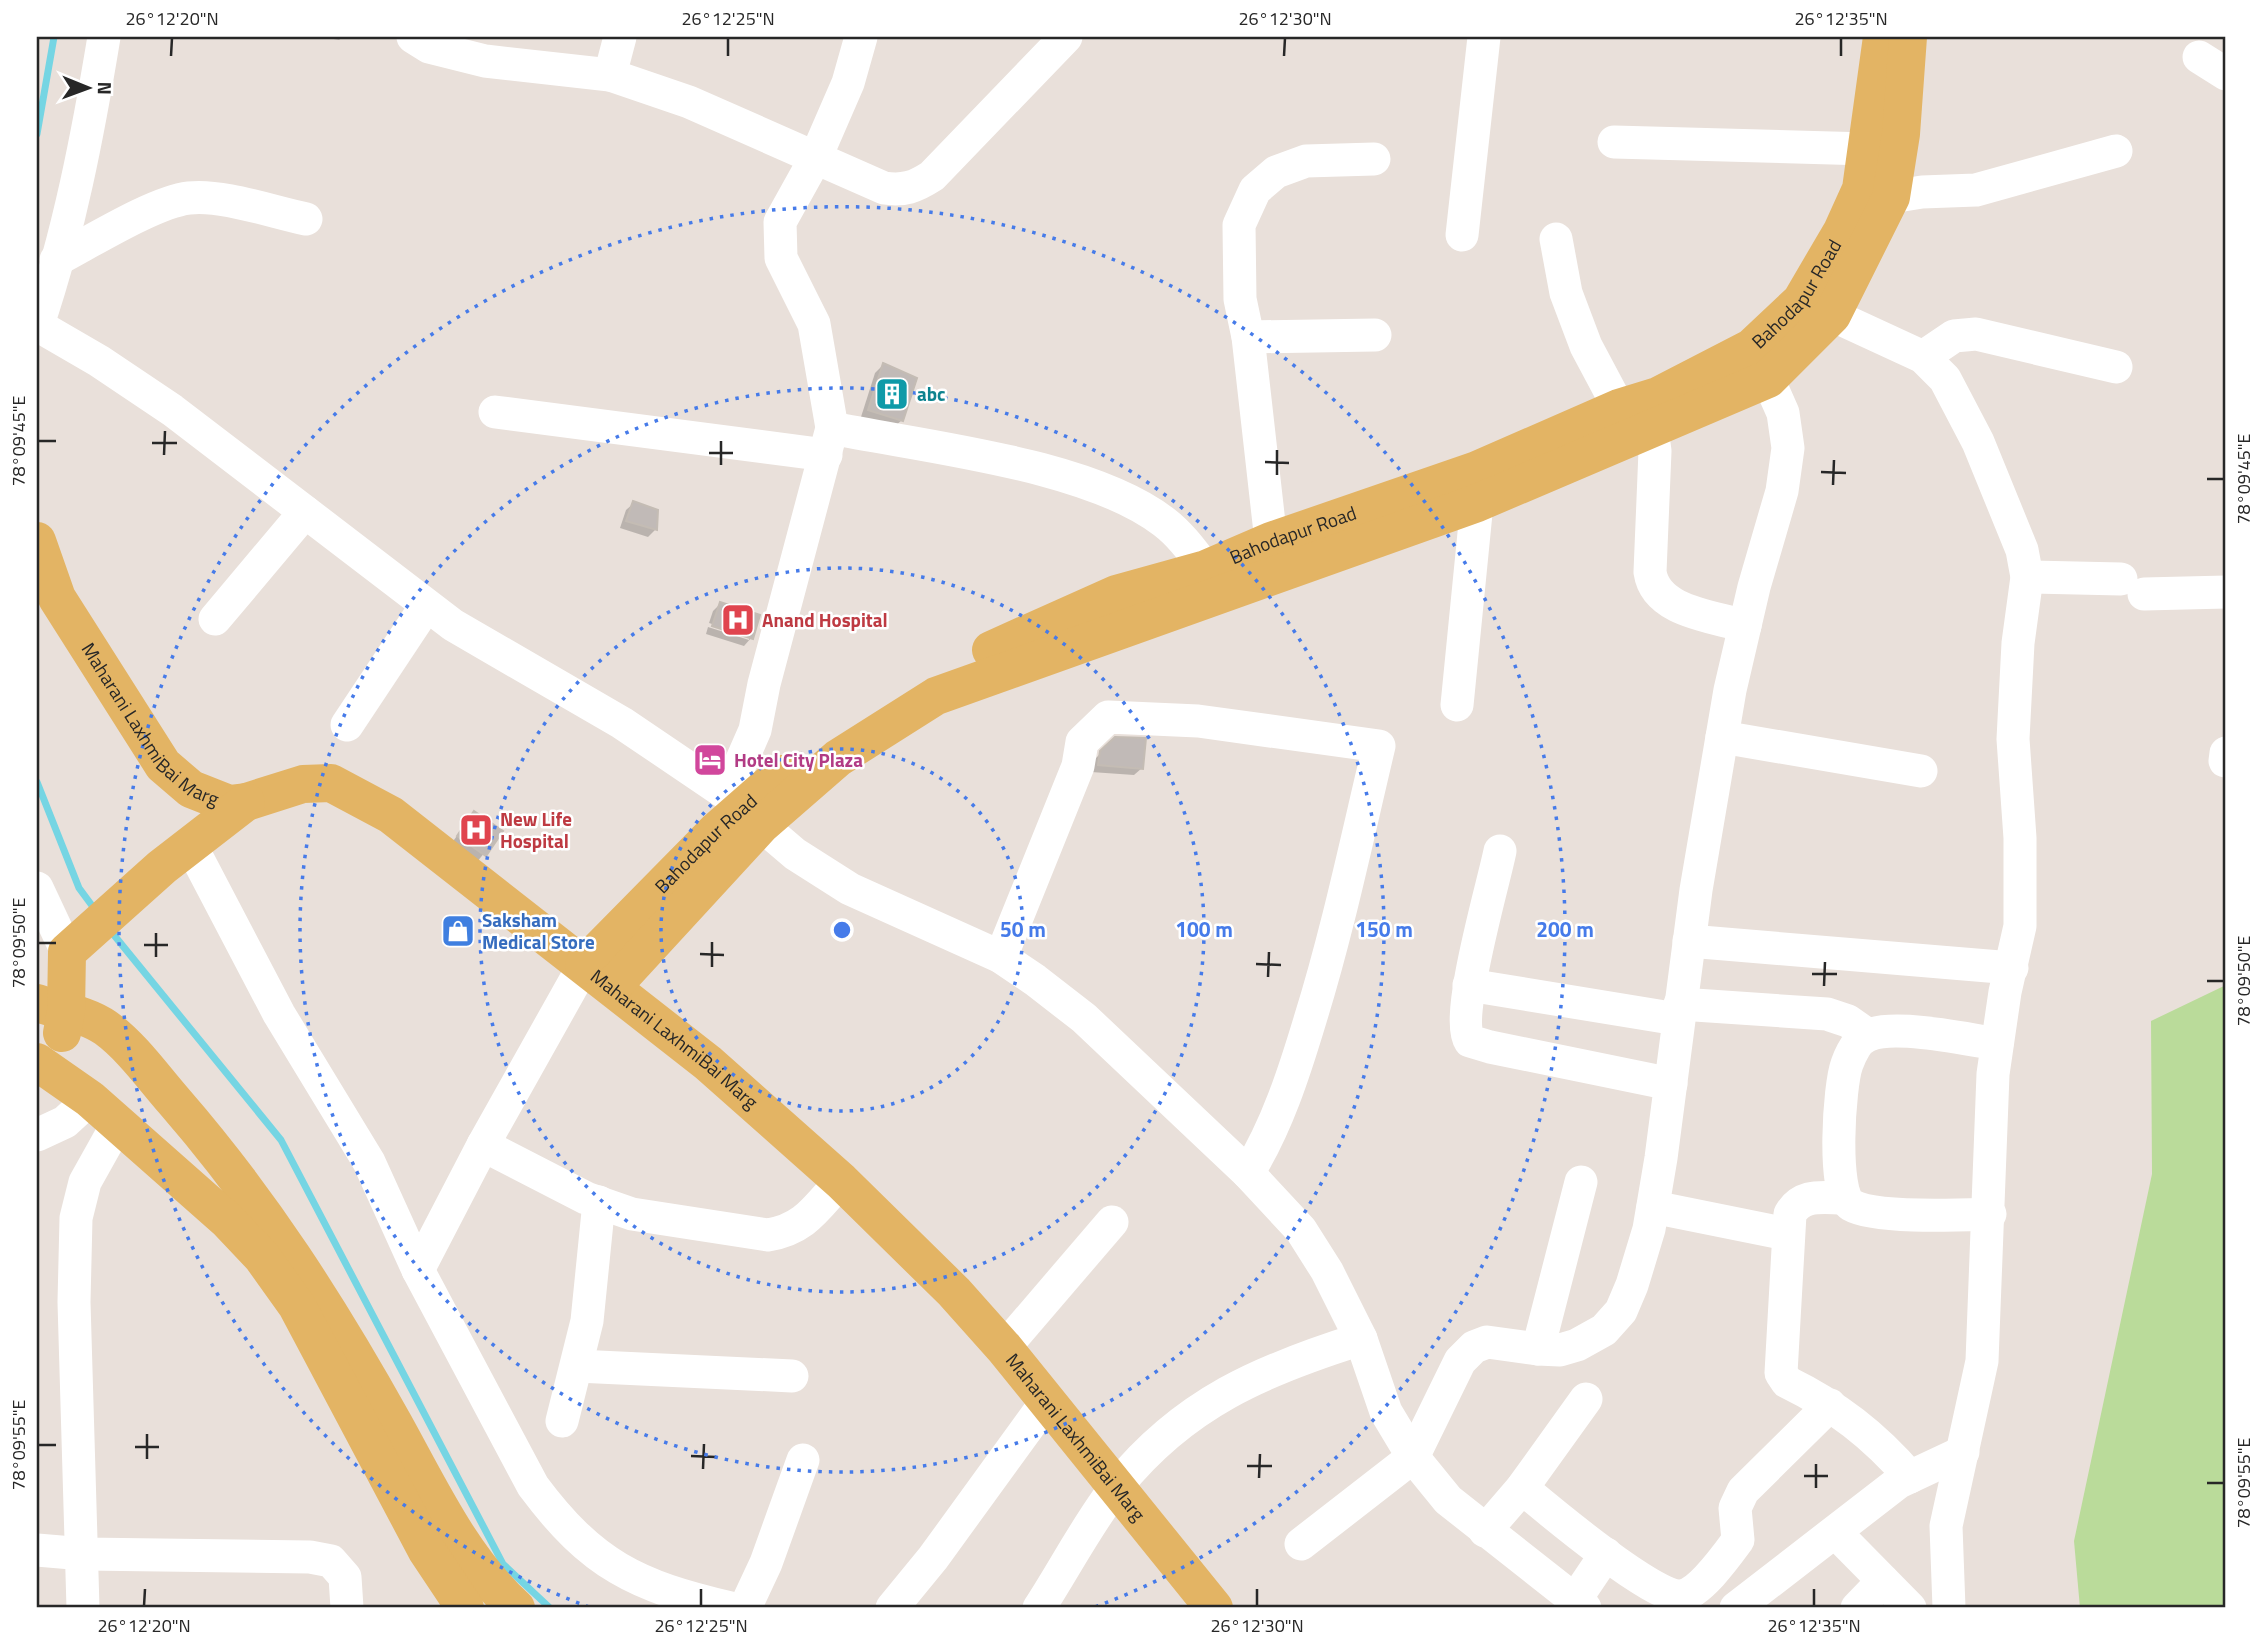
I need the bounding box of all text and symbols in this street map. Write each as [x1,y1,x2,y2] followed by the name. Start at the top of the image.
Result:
[125,5,219,32] text: 26°12'20"N
[681,5,775,32] text: 26°12'25"N
[1238,5,1332,32] text: 26°12'30"N
[1794,5,1888,32] text: 26°12'35"N
[52,52,122,122] north arrow
[91,81,120,95] text: N
[1744,233,1848,355] street label: Bahodapur Road
[873,375,911,413] building icon: abc
[917,379,946,408] place label: abc
[5,395,32,486] text: 78°09'45"E
[2230,433,2257,524] text: 78°09'45"E
[1225,498,1360,571] street label: Bahodapur Road
[719,601,757,639] hospital icon: Anand Hospital
[762,605,888,634] place label: Anand Hospital
[75,637,224,813] street label: Maharani LaxhmiBai Marg
[691,741,729,779] hotel icon: Hotel City Plaza
[734,745,863,774] place label: Hotel City Plaza
[647,786,763,900] street label: Bahodapur Road
[500,804,572,855] place label: New Life Hospital
[457,811,495,849] hospital icon: New Life Hospital
[5,897,32,988] text: 78°09'50"E
[482,905,595,956] place label: Saksham Medical Store
[439,912,477,950] shop icon: Saksham Medical Store
[1000,913,1046,945] text: 50 m
[1175,913,1233,945] text: 100 m
[1355,913,1413,945] text: 150 m
[1536,913,1594,945] text: 200 m
[830,918,854,942] centre of rings
[2230,935,2257,1026] text: 78°09'50"E
[585,961,765,1115] street label: Maharani LaxhmiBai Marg
[999,1346,1153,1527] street label: Maharani LaxhmiBai Marg
[5,1399,32,1490] text: 78°09'55"E
[2230,1437,2257,1528] text: 78°09'55"E
[97,1612,191,1639] text: 26°12'20"N
[654,1612,748,1639] text: 26°12'25"N
[1210,1612,1304,1639] text: 26°12'30"N
[1767,1612,1861,1639] text: 26°12'35"N

